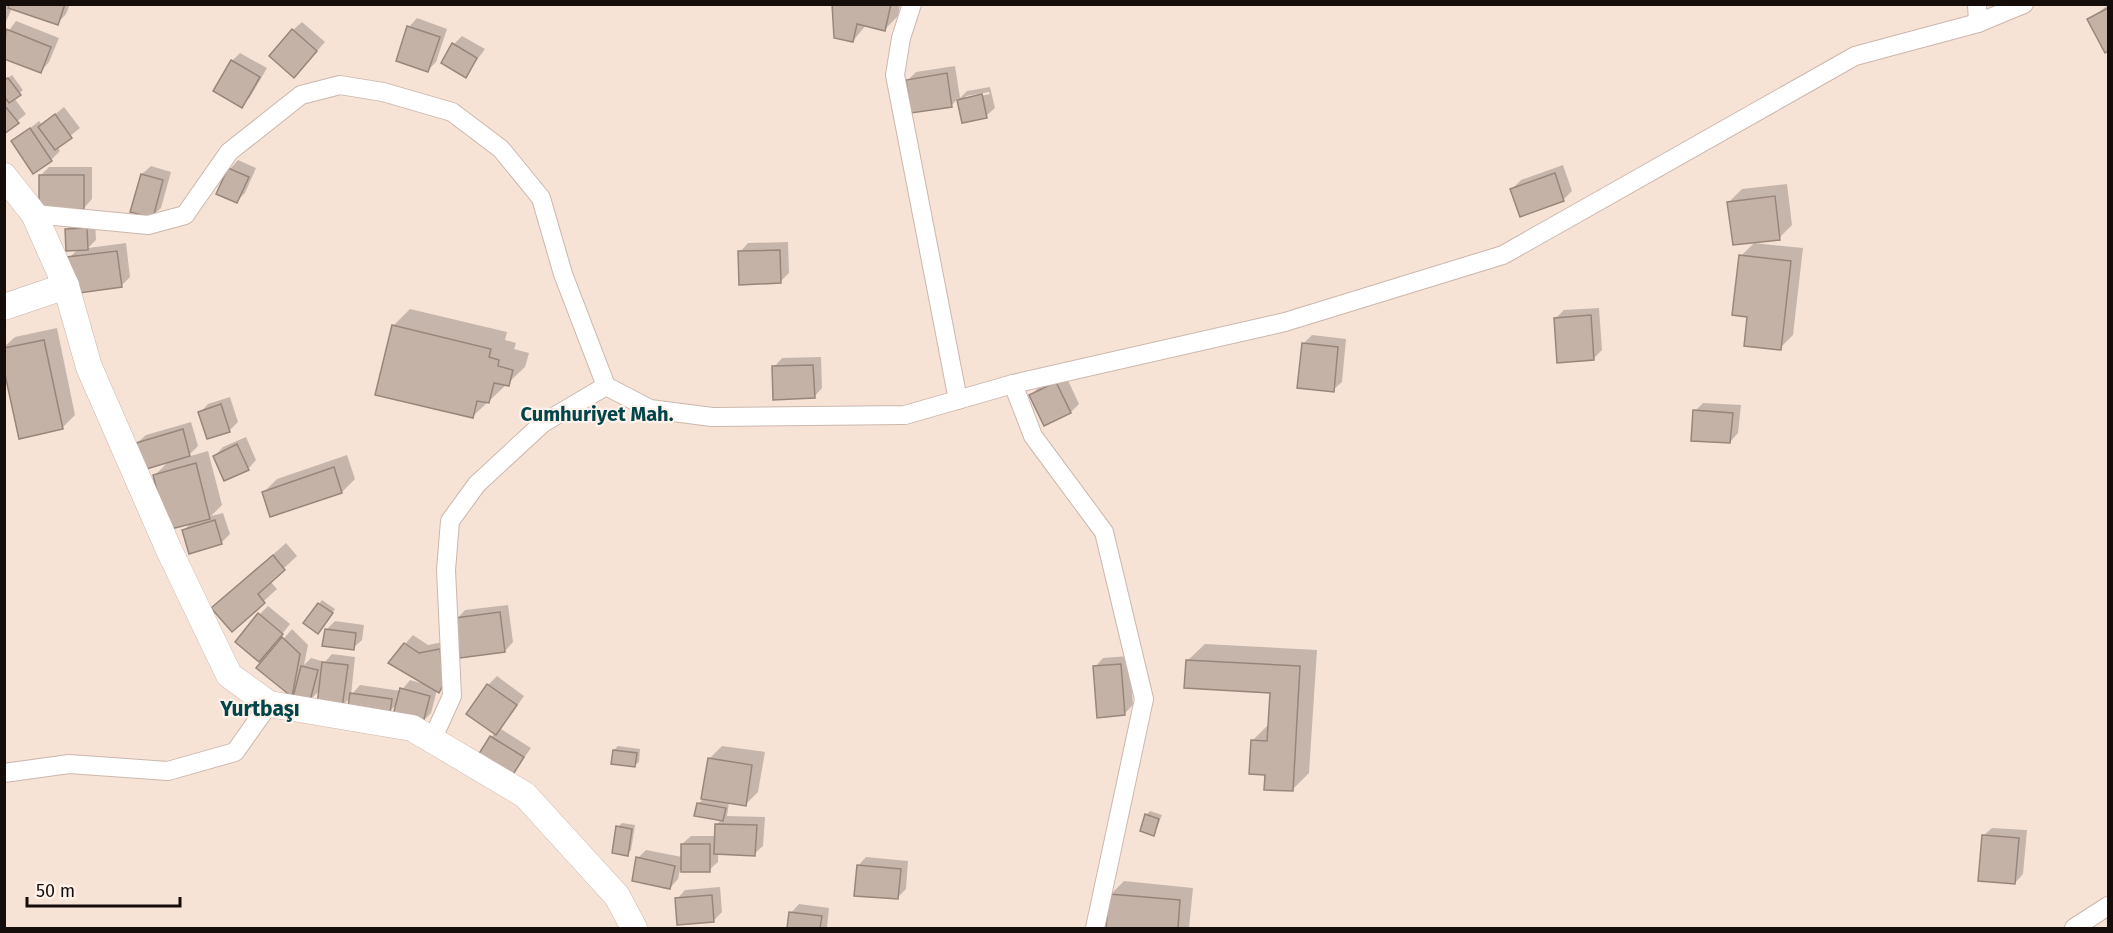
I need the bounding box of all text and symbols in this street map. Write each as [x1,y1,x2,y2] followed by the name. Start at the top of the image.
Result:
[521,402,674,426] district label: Cumhuriyet Mah.
[219,696,300,722] district label: Yurtbaşı
[27,870,180,908] scale bar
[36,880,75,902] text: 50 m

